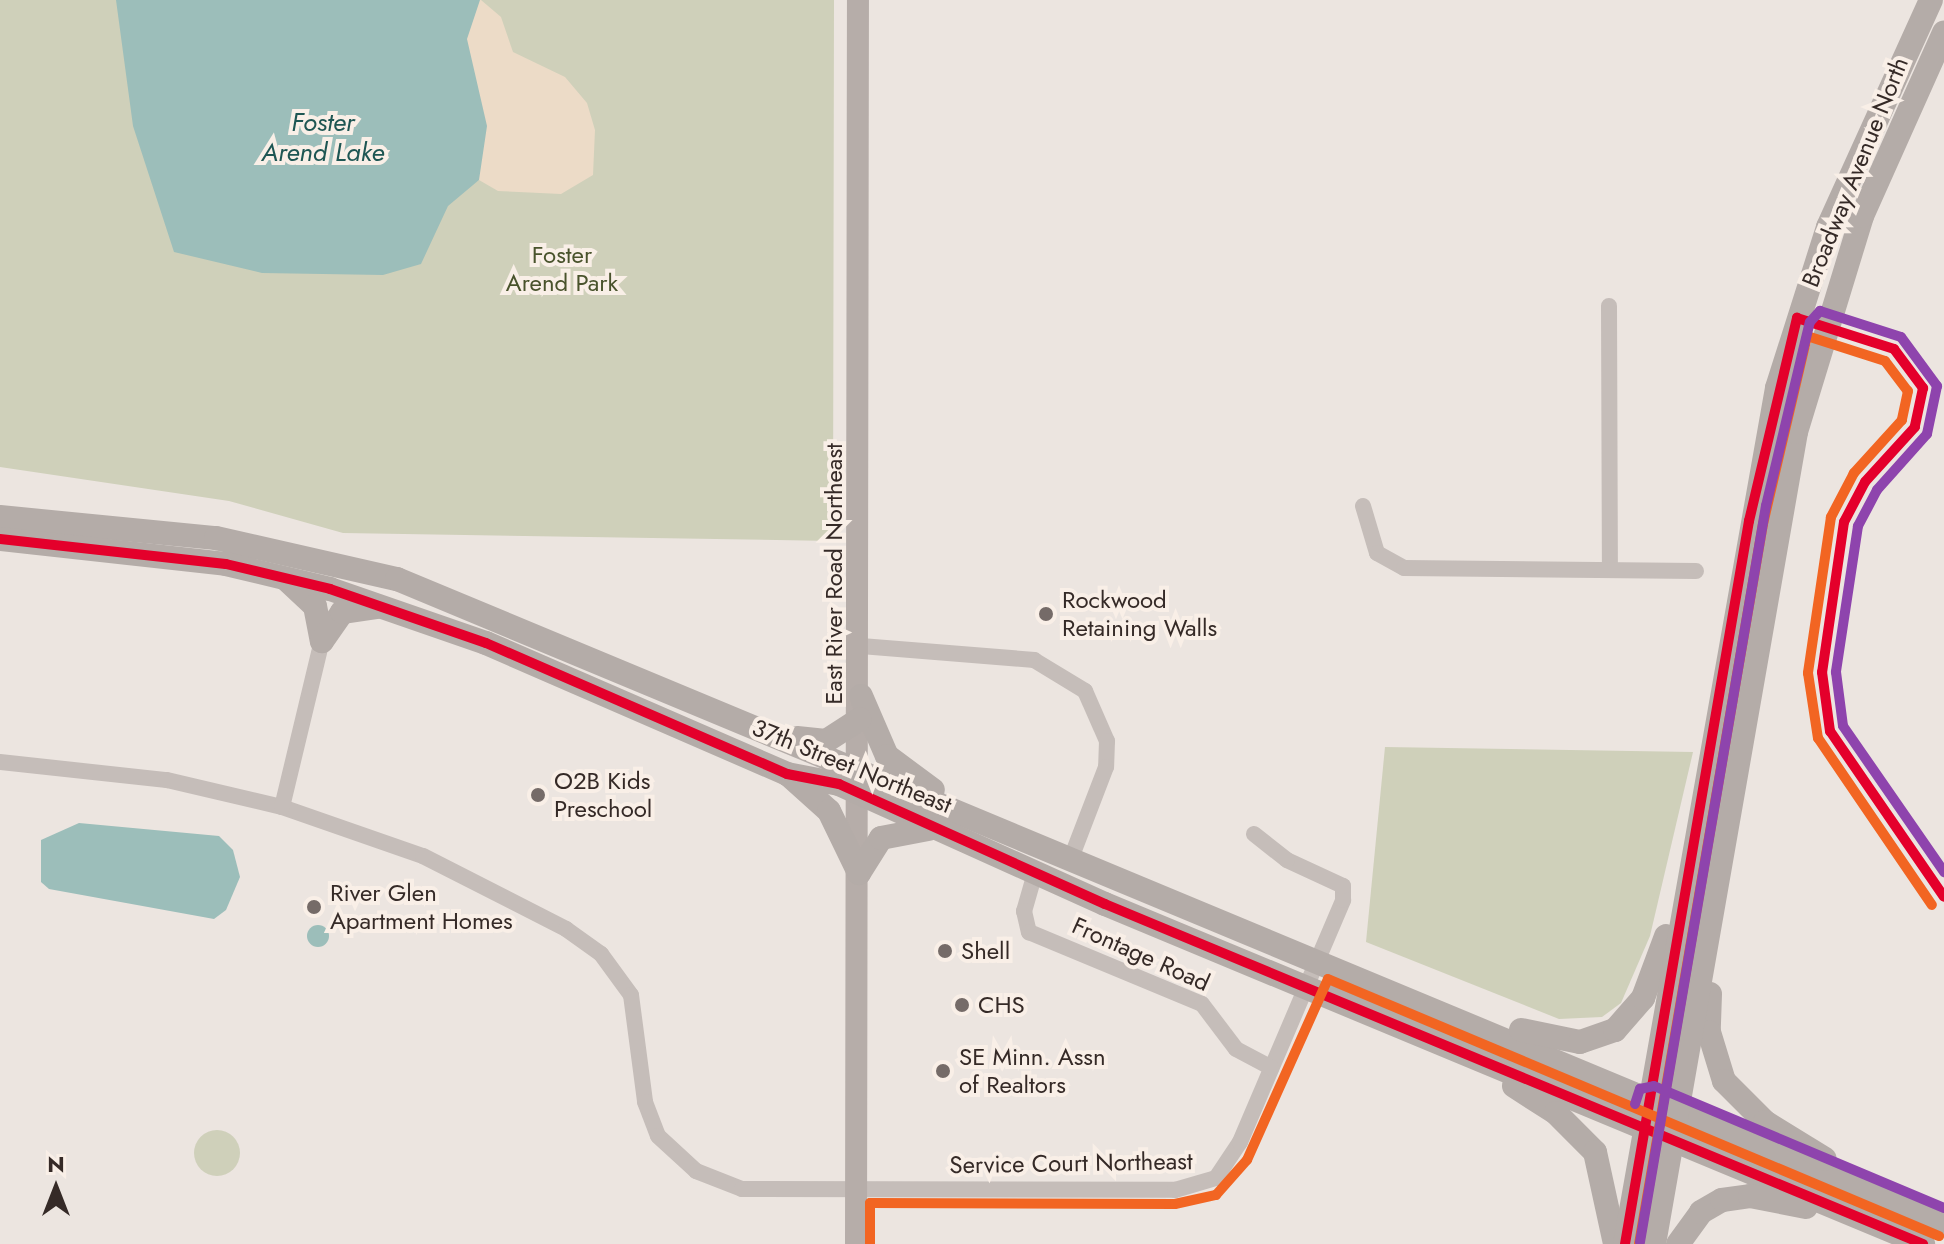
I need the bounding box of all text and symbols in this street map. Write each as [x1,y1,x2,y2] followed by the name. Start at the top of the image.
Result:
[1796,53,1914,291] street label: Broadway Avenue North
[262,107,384,168] water label: Foster Arend Lake
[506,241,618,297] park label: Foster Arend Park
[820,443,848,705] street label: East River Road Northeast
[1062,586,1217,642] place label: Rockwood Retaining Walls
[1037,605,1055,623] marker: Rockwood Retaining Walls
[748,713,956,819] street label: 37th Street Northeast
[554,767,652,823] place label: O2B Kids Preschool
[529,786,547,804] marker: O2B Kids Preschool
[330,879,513,935] place label: River Glen Apartment Homes
[305,898,323,916] marker: River Glen Apartment Homes
[1068,911,1214,997] street label: Frontage Road
[961,937,1010,965] place label: Shell
[936,942,954,960] marker: Shell
[978,991,1025,1019] place label: CHS
[953,996,971,1014] marker: CHS
[959,1043,1106,1099] place label: SE Minn. Assn of Realtors
[934,1062,952,1080] marker: SE Minn. Assn of Realtors
[949,1146,1193,1180] street label: Service Court Northeast
[16,1148,96,1228] north arrow
[47,1148,65,1180] text: N

